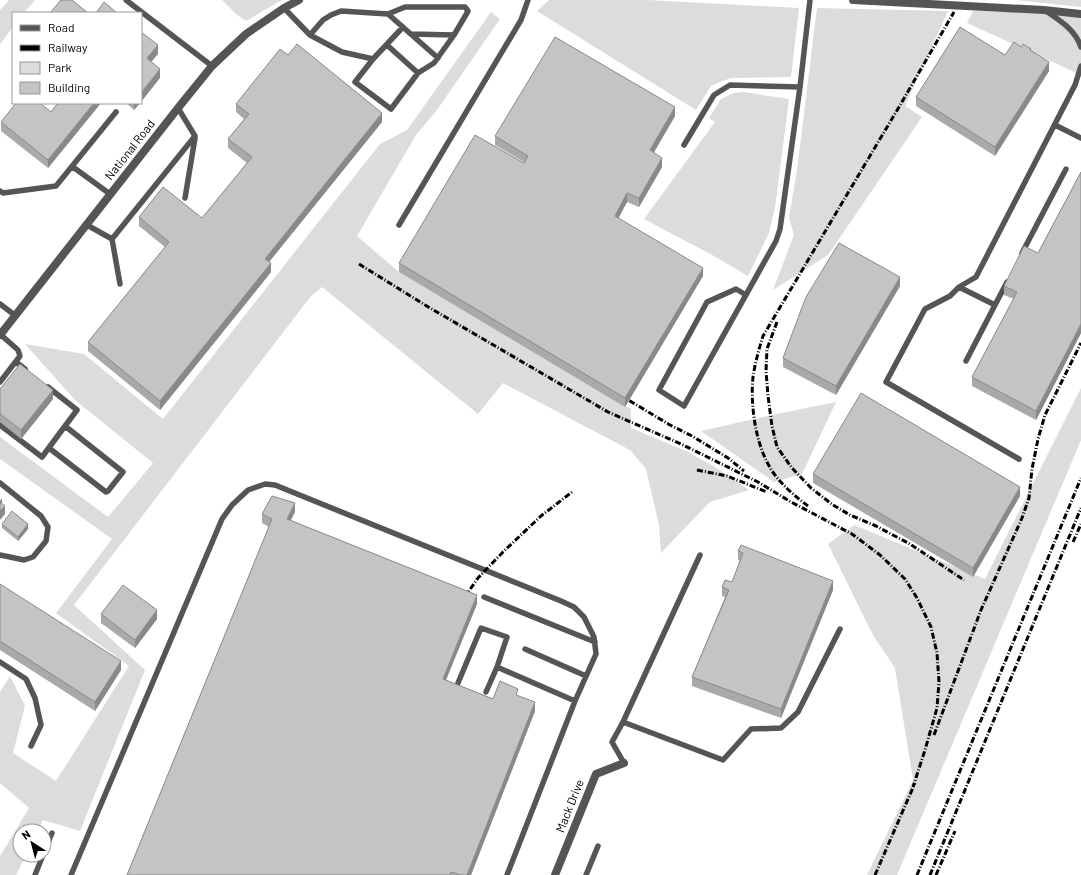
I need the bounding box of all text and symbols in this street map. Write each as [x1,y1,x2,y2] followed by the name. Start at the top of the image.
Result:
[12,12,142,104] legend
[48,20,75,34] text: Road
[48,40,88,54] text: Railway
[48,60,72,74] text: Park
[48,80,90,94] text: Building
[101,117,157,182] street label: National Road
[552,777,586,834] street label: Mack Drive
[12,823,52,863] north arrow
[19,827,33,842] text: N

